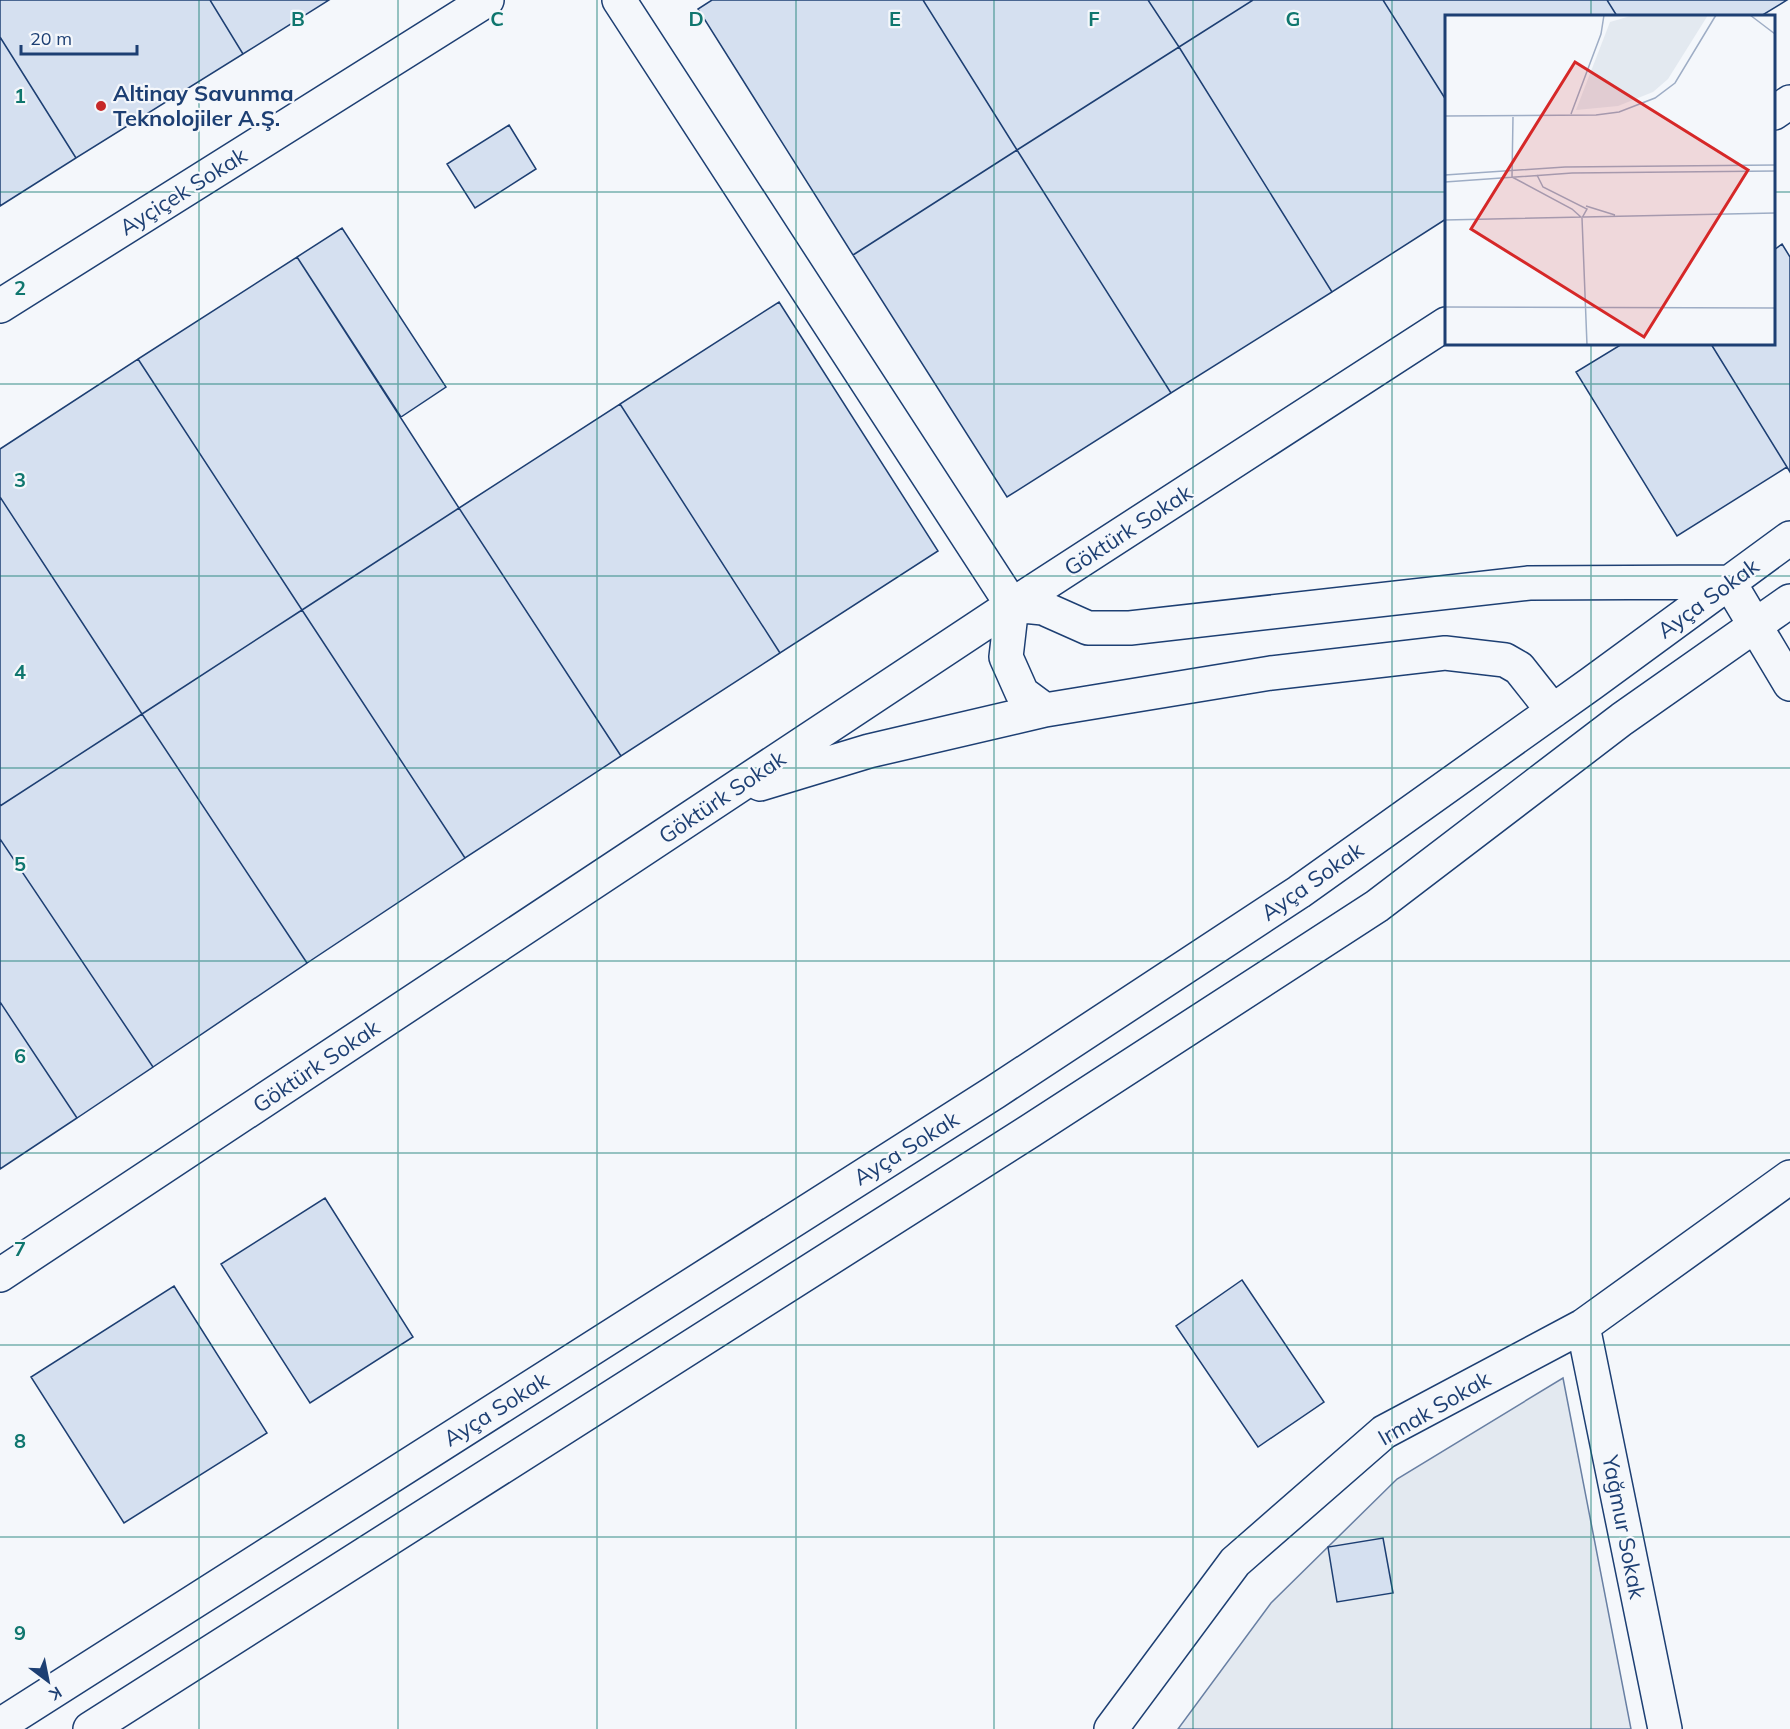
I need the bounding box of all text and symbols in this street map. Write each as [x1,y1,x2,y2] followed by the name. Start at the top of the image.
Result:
[291,6,305,31] text: B
[490,6,504,31] text: C
[688,6,704,31] text: D
[889,6,901,31] text: E
[1088,6,1100,31] text: F
[1286,6,1300,31] text: G
[1445,15,1775,345] inset map
[21,18,136,56] scale bar
[30,27,72,50] text: 20 m
[113,79,294,132] place label: Altinay Savunma Teknolojiler A.Ş.
[14,83,26,108] text: 1
[94,99,108,113] marker: Altinay Savunma Teknolojiler A.Ş.
[114,140,252,241] street label: Ayçiçek Sokak
[14,275,26,300] text: 2
[14,467,26,492] text: 3
[1059,478,1198,582] street label: Göktürk Sokak
[1652,551,1765,644] street label: Ayça Sokak
[14,659,26,684] text: 4
[653,744,791,850] street label: Göktürk Sokak
[1255,835,1369,927] street label: Ayça Sokak
[14,851,26,876] text: 5
[247,1013,385,1119] street label: Göktürk Sokak
[14,1043,26,1068] text: 6
[848,1104,964,1191] street label: Ayça Sokak
[14,1236,26,1261] text: 7
[1373,1364,1496,1451] street label: Irmak Sokak
[438,1365,554,1452] street label: Ayça Sokak
[14,1428,26,1453] text: 8
[1596,1452,1652,1602] street label: Yağmur Sokak
[14,1620,26,1645] text: 9
[18,1651,78,1711] north arrow
[45,1682,66,1706] text: K

